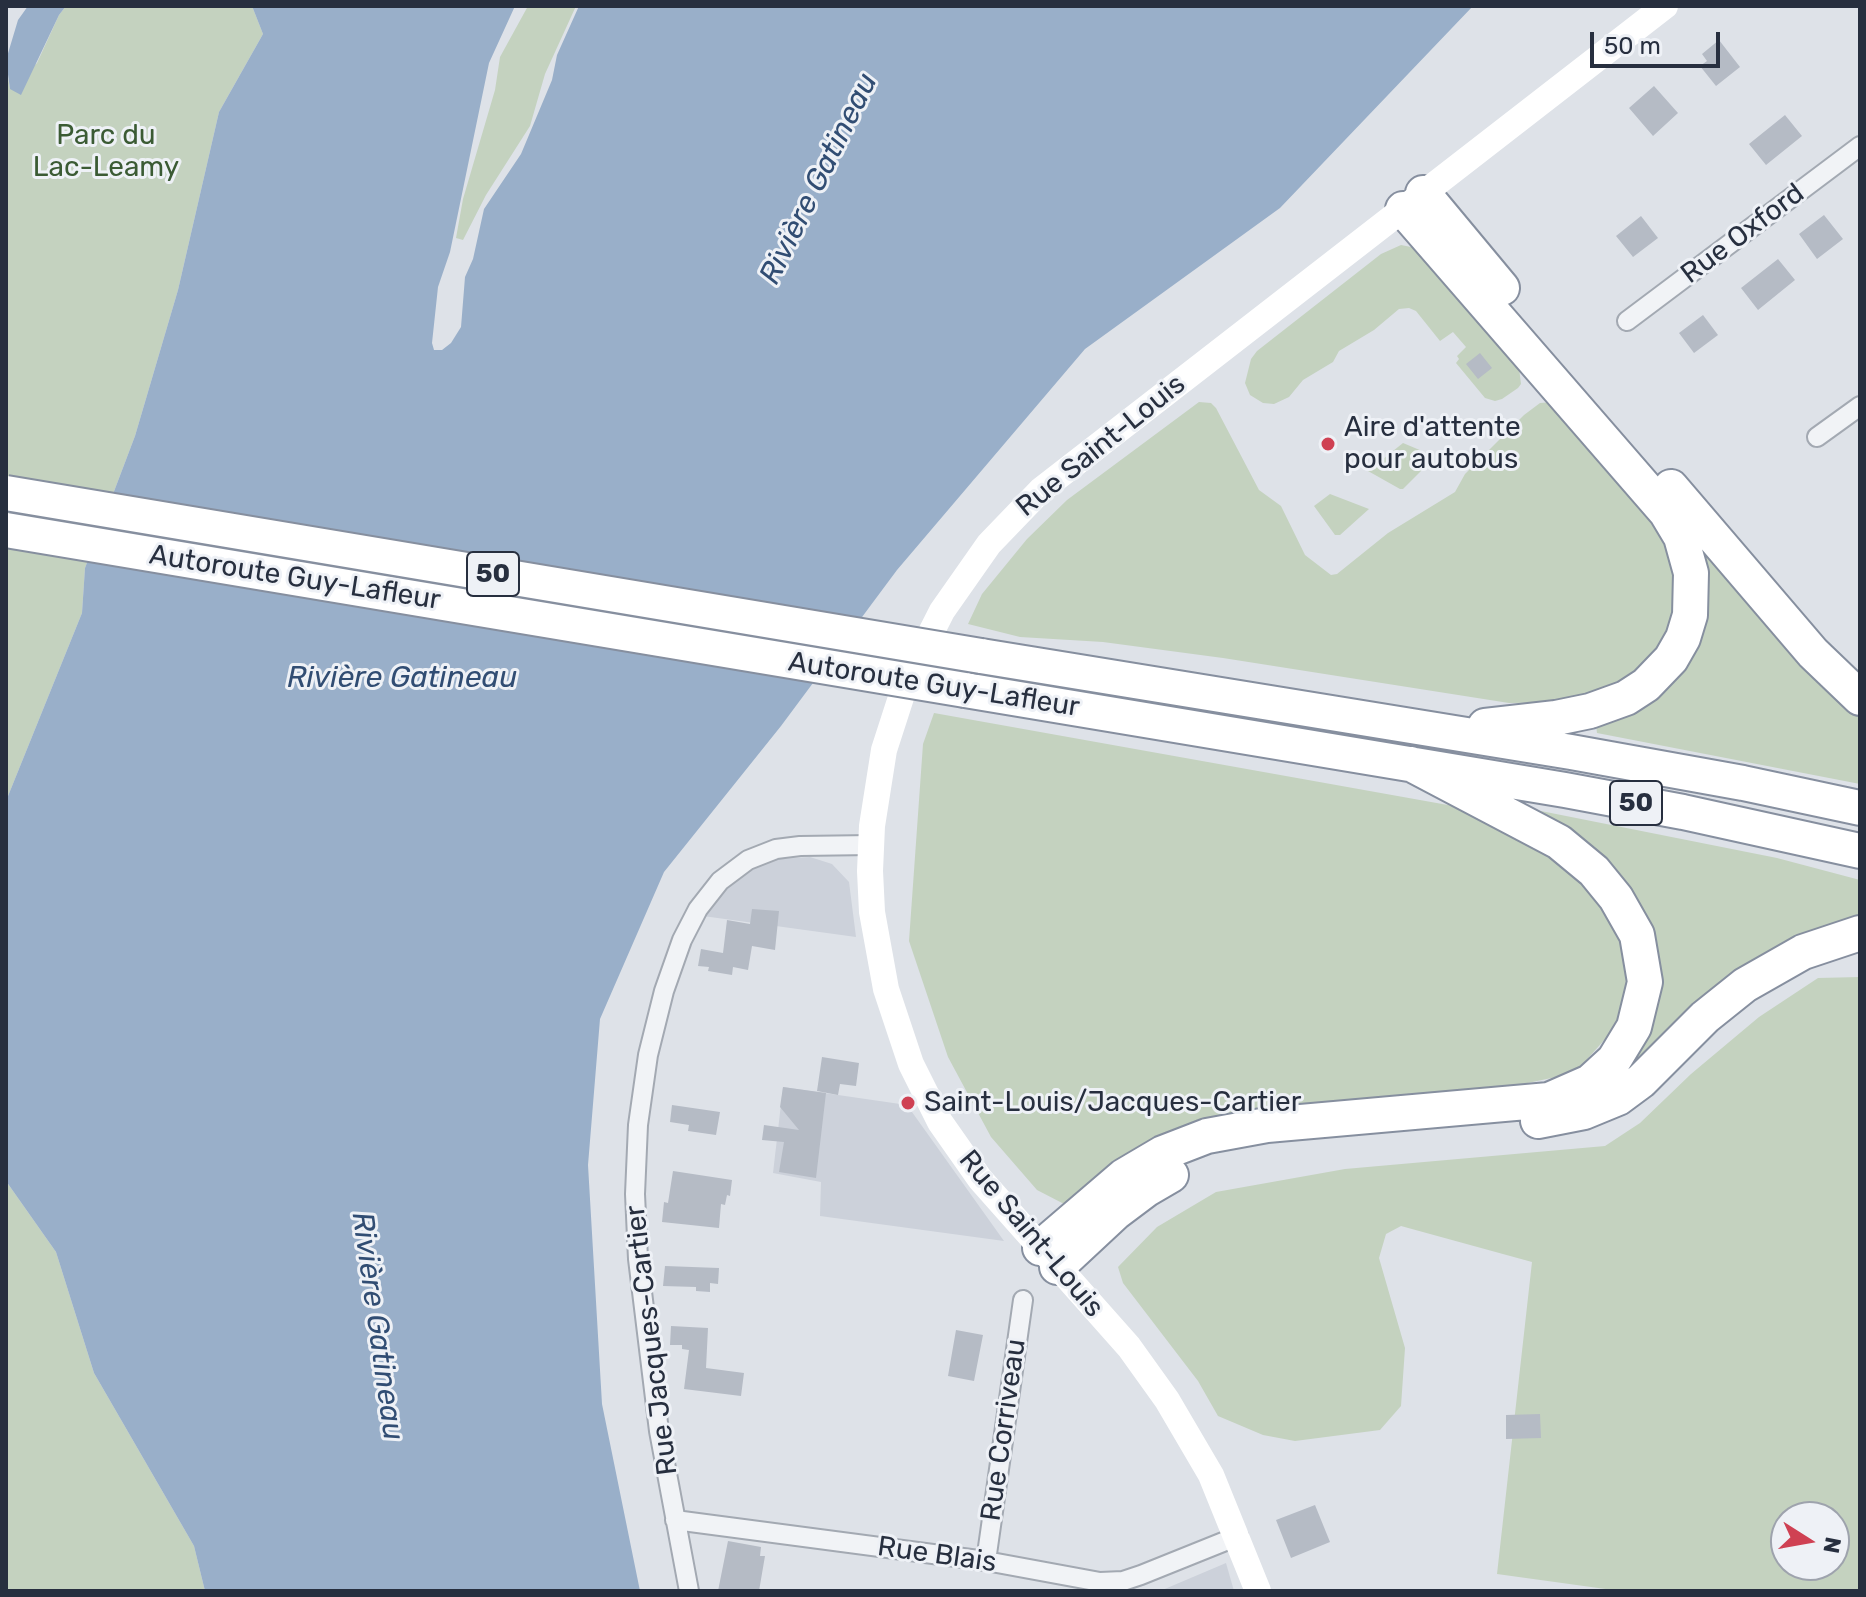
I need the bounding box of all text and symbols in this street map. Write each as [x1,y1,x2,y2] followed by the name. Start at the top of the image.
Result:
[1594,16,1724,66] scale bar
[1604,32,1661,60] text: 50 m
[752,68,886,290] water label: Rivière Gatineau
[33,119,179,185] park label: Parc du Lac-Leamy
[1675,177,1811,291] street label: Rue Oxford
[1010,368,1192,524] street label: Rue Saint-Louis
[1344,411,1521,477] place label: Aire d'attente pour autobus
[1319,435,1337,453] marker: Aire d'attente pour autobus
[147,538,443,618] street label: Autoroute Guy-Lafleur
[467,552,519,596] road number: 50
[786,645,1082,725] street label: Autoroute Guy-Lafleur
[287,660,517,696] water label: Rivière Gatineau
[1610,781,1662,825] road number: 50
[924,1086,1301,1120] place label: Saint-Louis/Jacques-Cartier
[899,1094,917,1112] marker: Saint-Louis/Jacques-Cartier
[951,1144,1111,1324] street label: Rue Saint-Louis
[619,1203,685,1477] street label: Rue Jacques-Cartier
[343,1209,411,1443] water label: Rivière Gatineau
[975,1337,1033,1523] street label: Rue Corriveau
[1770,1501,1850,1581] north arrow
[875,1530,999,1580] street label: Rue Blais
[1817,1535,1847,1556] text: N

